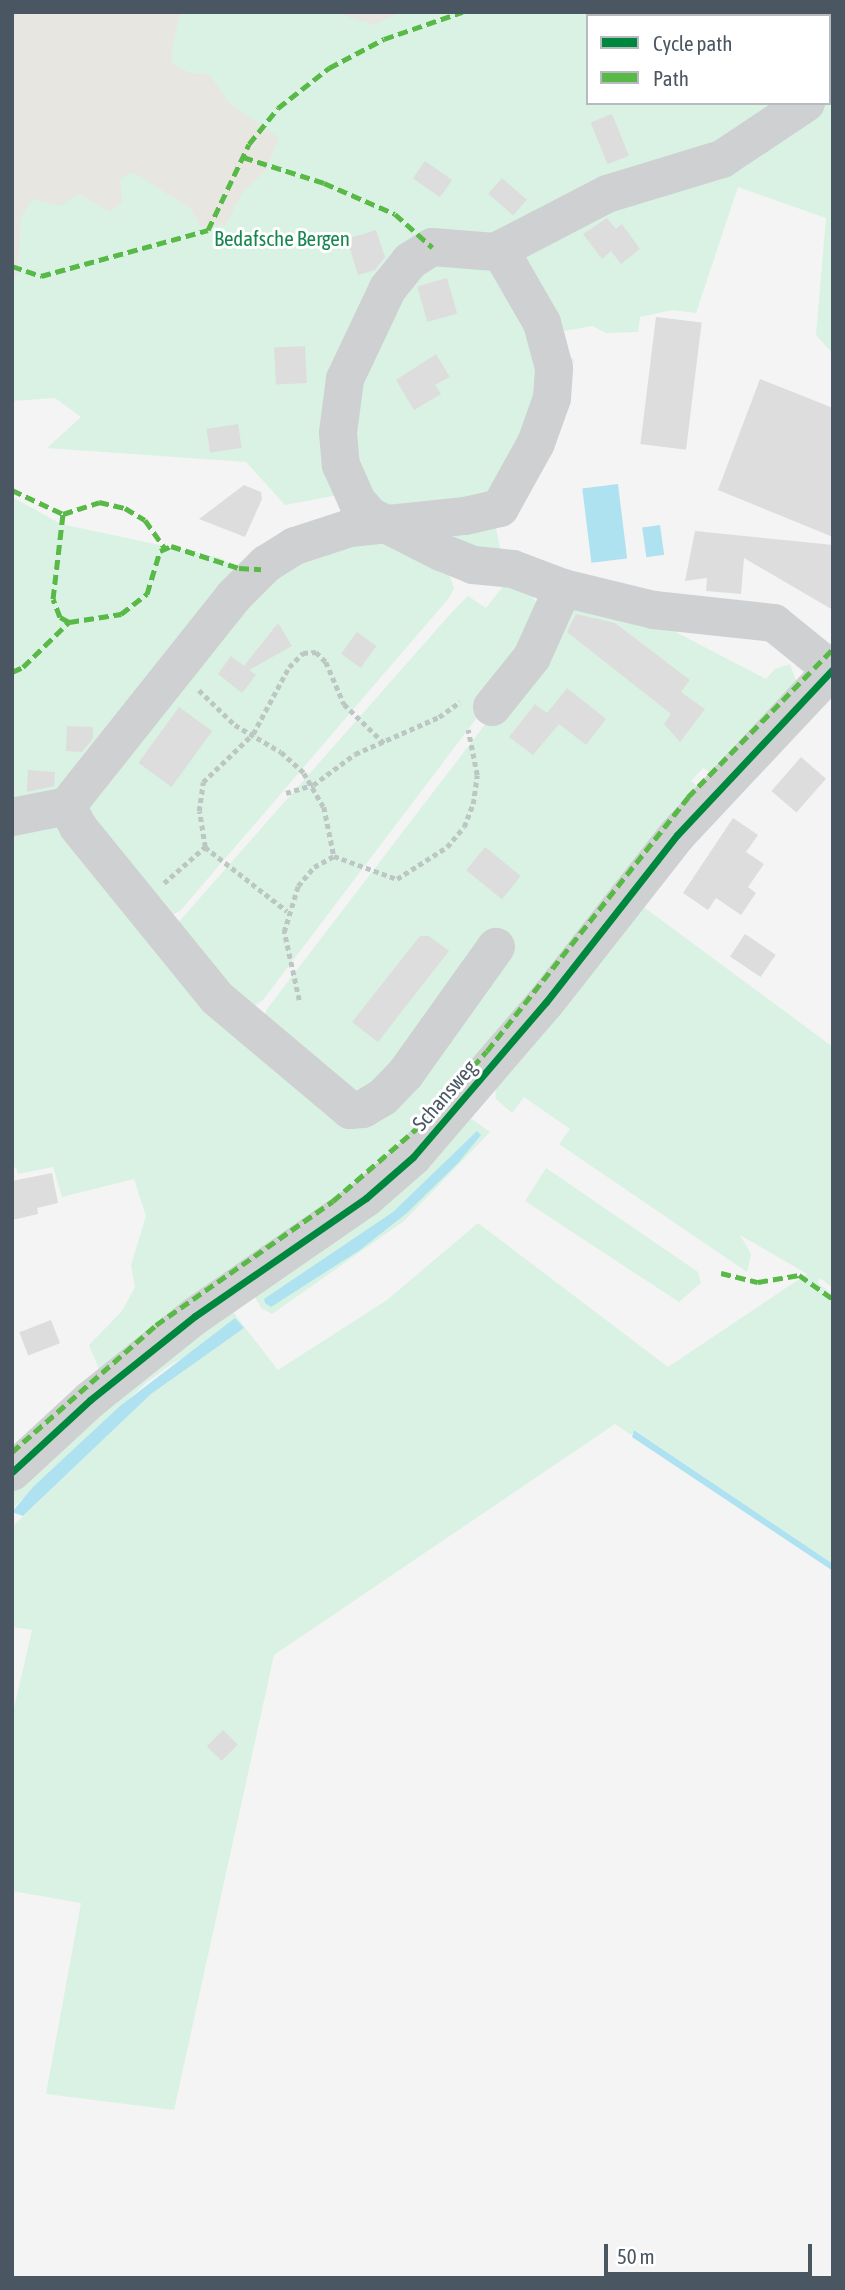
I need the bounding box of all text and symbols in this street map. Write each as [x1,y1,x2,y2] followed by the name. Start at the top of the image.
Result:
[586,14,831,105] legend
[653,31,732,55] text: Cycle path
[653,66,689,90] text: Path
[214,225,350,251] park label: Bedafsche Bergen
[407,1055,481,1135] street label: Schansweg
[607,2230,815,2274] scale bar
[617,2244,655,2268] text: 50 m

